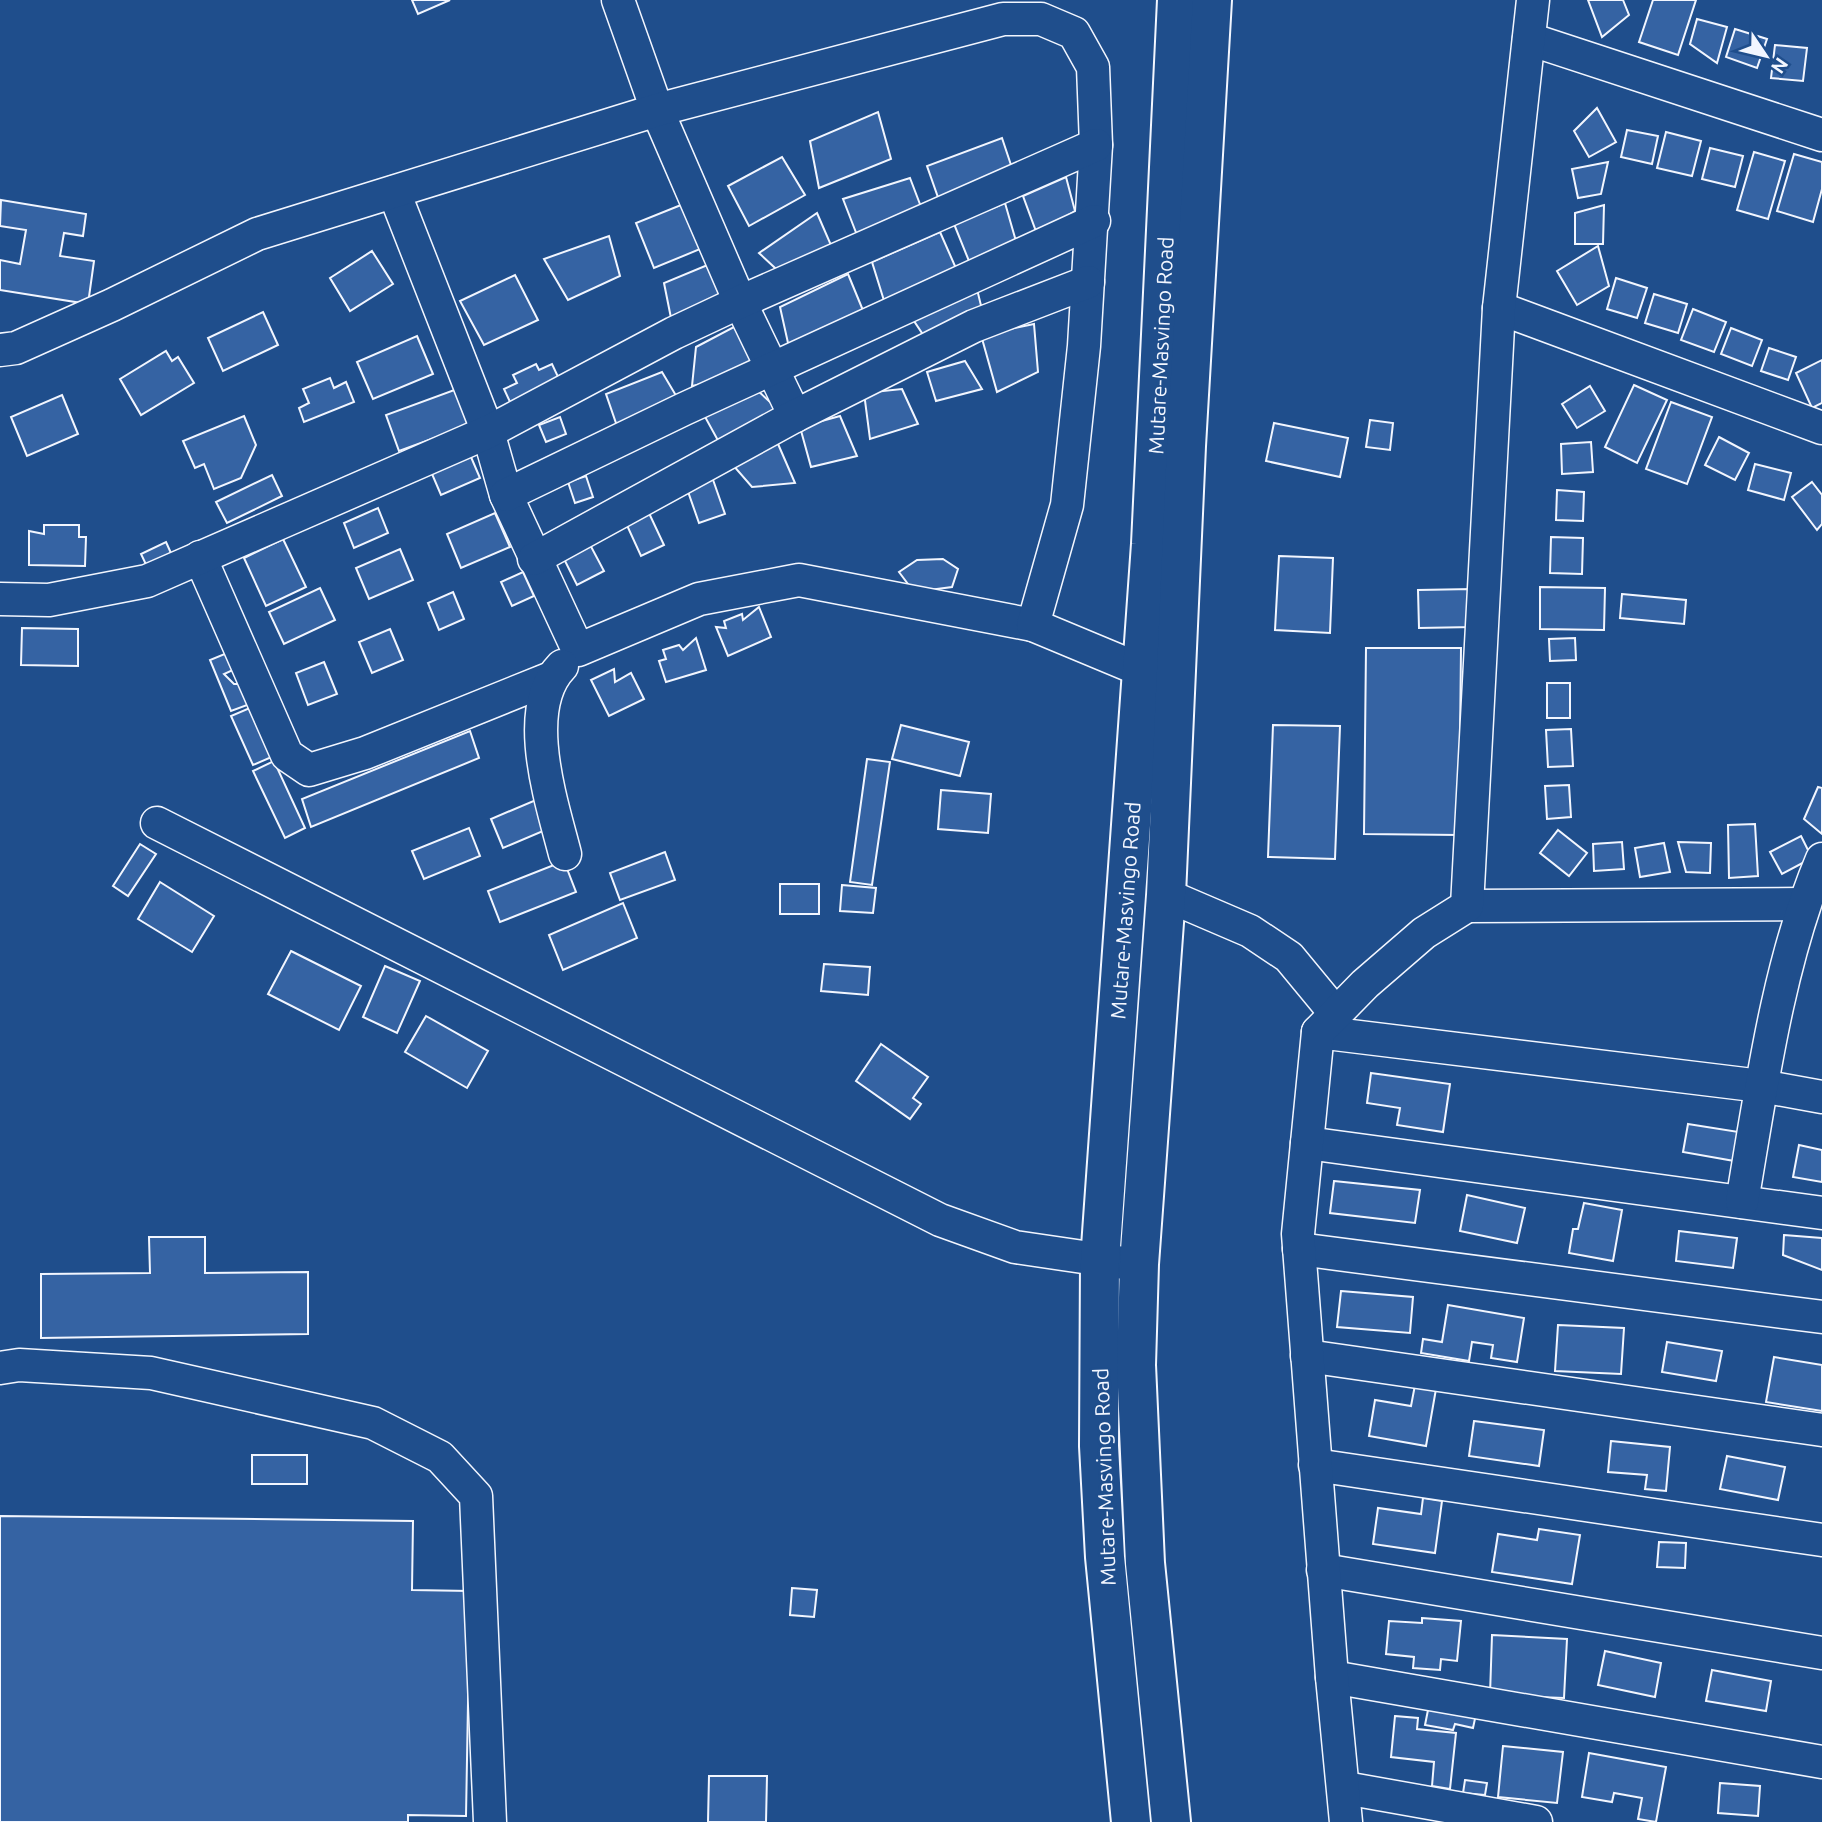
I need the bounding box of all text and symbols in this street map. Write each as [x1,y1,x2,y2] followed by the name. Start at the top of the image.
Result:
[1731,21,1801,91] north arrow
[1767,54,1793,78] text: N
[1143,236,1178,455] street label: Mutare-Masvingo Road
[1105,801,1145,1020] street label: Mutare-Masvingo Road
[1088,1368,1120,1586] street label: Mutare-Masvingo Road

